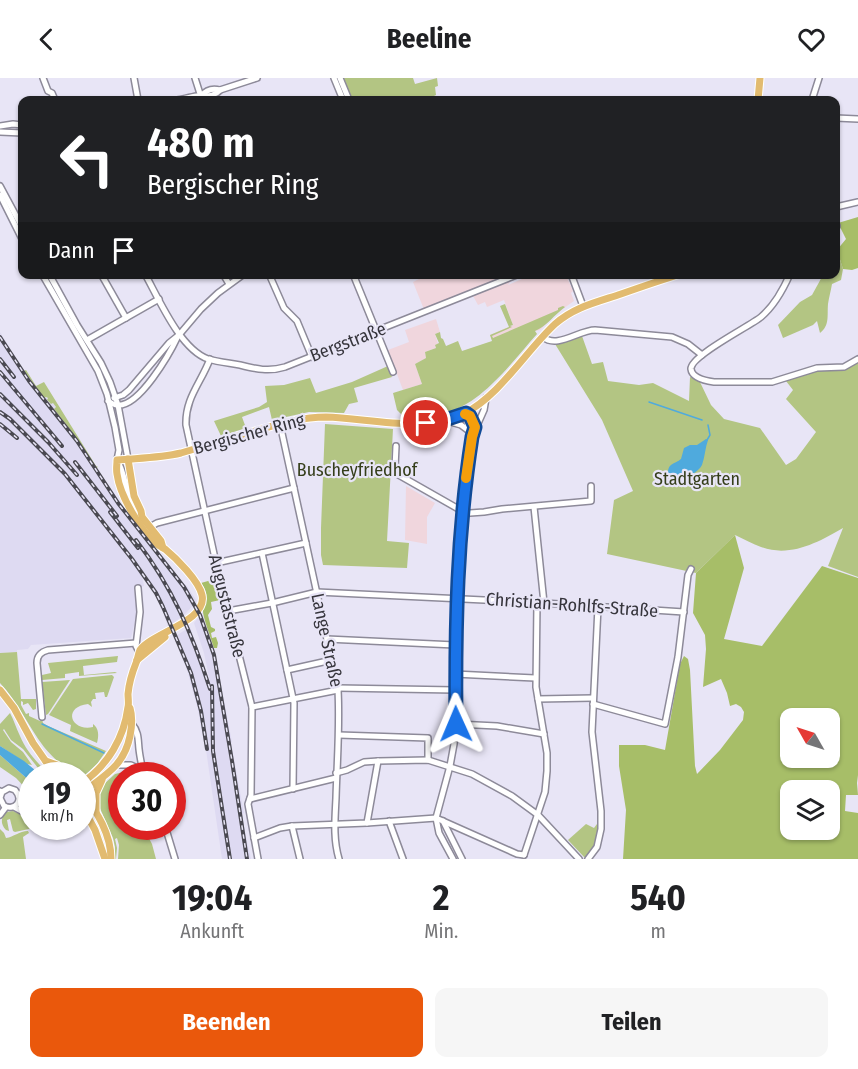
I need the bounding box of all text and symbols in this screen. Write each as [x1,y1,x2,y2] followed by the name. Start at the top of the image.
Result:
[30,23,63,56] icon: back
[387,23,471,55] text: Beeline
[795,23,828,56] icon: heart
[147,118,254,168] text: 480 m
[48,120,126,198] icon: left
[147,169,319,201] text: Bergischer Ring
[107,234,140,267] icon: arrive
[48,237,95,264] text: Dann
[307,317,389,367] street label: Bergstraße
[400,397,451,448] pin
[409,406,442,439] icon: arrive
[191,408,308,459] street label: Bergischer Ring
[297,459,419,481] park label: Buscheyfriedhof
[654,468,740,490] park label: Stadtgarten
[204,552,250,660] street label: Augustastraße
[485,588,659,622] street label: Christian-Rohlfs-Straße
[306,591,348,689] street label: Lange Straße
[424,692,488,756] position arrow
[780,708,840,768] north arrow
[780,708,840,840] map controls
[108,762,186,840] speed limit sign: 30
[43,776,71,812] text: 19
[780,780,840,840] button: layers
[40,807,74,825] text: km/h
[172,876,252,920] text: 19:04
[433,876,450,920] text: 2
[630,876,686,920] text: 540
[180,919,244,943] text: Ankunft
[424,919,458,943] text: Min.
[650,919,666,943] text: m
[30,988,423,1057] button: Beenden
[435,988,828,1057] button: Teilen

